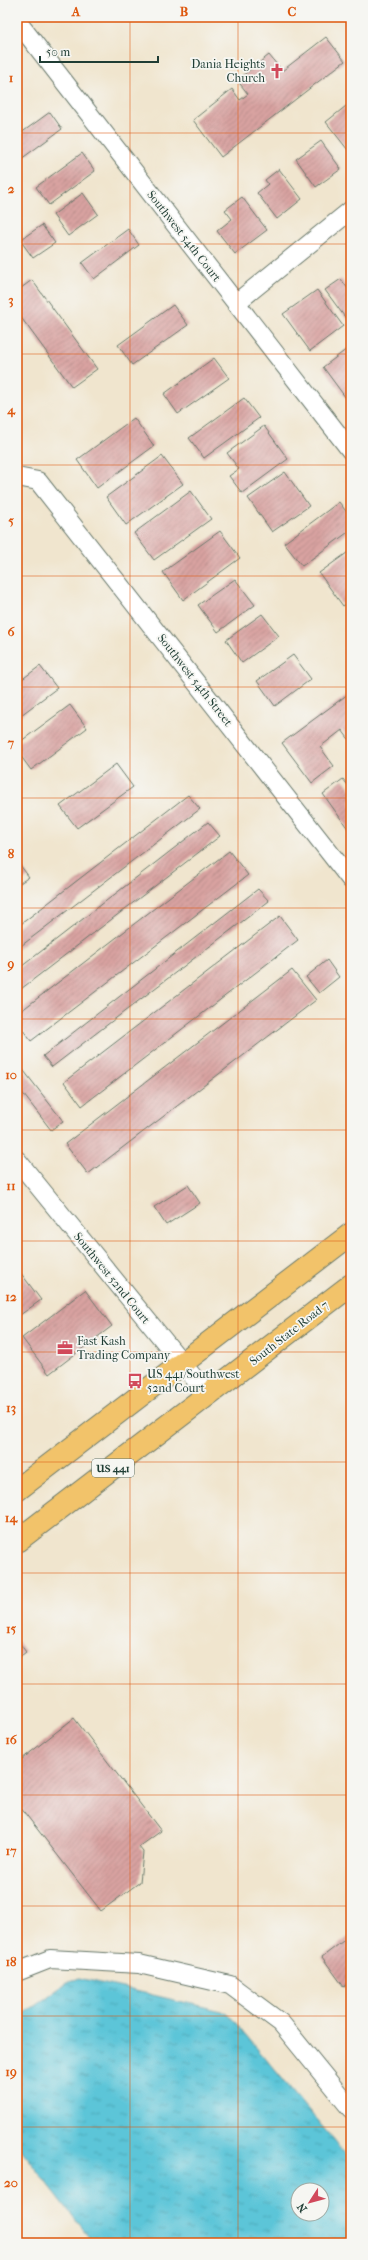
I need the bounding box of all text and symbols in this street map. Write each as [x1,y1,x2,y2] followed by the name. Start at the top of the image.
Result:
[71,4,81,19] text: A
[180,4,189,19] text: B
[288,4,297,19] text: C
[40,38,158,64] scale bar
[46,45,70,59] text: 50 m
[191,57,266,85] place label: Dania Heights Church
[268,62,286,80] church icon: Dania Heights Church
[9,70,14,85] text: 1
[8,181,15,196] text: 2
[144,188,224,285] street label: Southwest 54th Court
[8,292,14,308] text: 3
[6,402,16,418] text: 4
[8,513,14,528] text: 5
[7,624,15,639] text: 6
[155,631,236,729] street label: Southwest 54th Street
[7,735,15,750] text: 7
[8,846,15,861] text: 8
[7,956,15,972] text: 9
[5,1067,17,1082] text: 10
[6,1178,16,1193] text: 11
[71,1230,154,1327] street label: Southwest 52nd Court
[5,1289,17,1304] text: 12
[247,1298,331,1368] street label: South State Road 7
[77,1334,171,1362] place label: Fast Kash Trading Company
[56,1339,74,1357] office icon: Fast Kash Trading Company
[147,1367,240,1395] place label: US 441/Southwest 52nd Court
[126,1372,144,1390] bus stop icon: US 441/Southwest 52nd Court
[6,1400,16,1416] text: 13
[92,1459,134,1477] road number: US 441
[5,1510,18,1526] text: 14
[6,1621,16,1636] text: 15
[5,1732,18,1747] text: 16
[6,1843,17,1858] text: 17
[5,1954,17,1969] text: 18
[5,2064,17,2080] text: 19
[4,2175,18,2190] text: 20
[290,2182,330,2222] north arrow
[294,2200,310,2215] text: N

